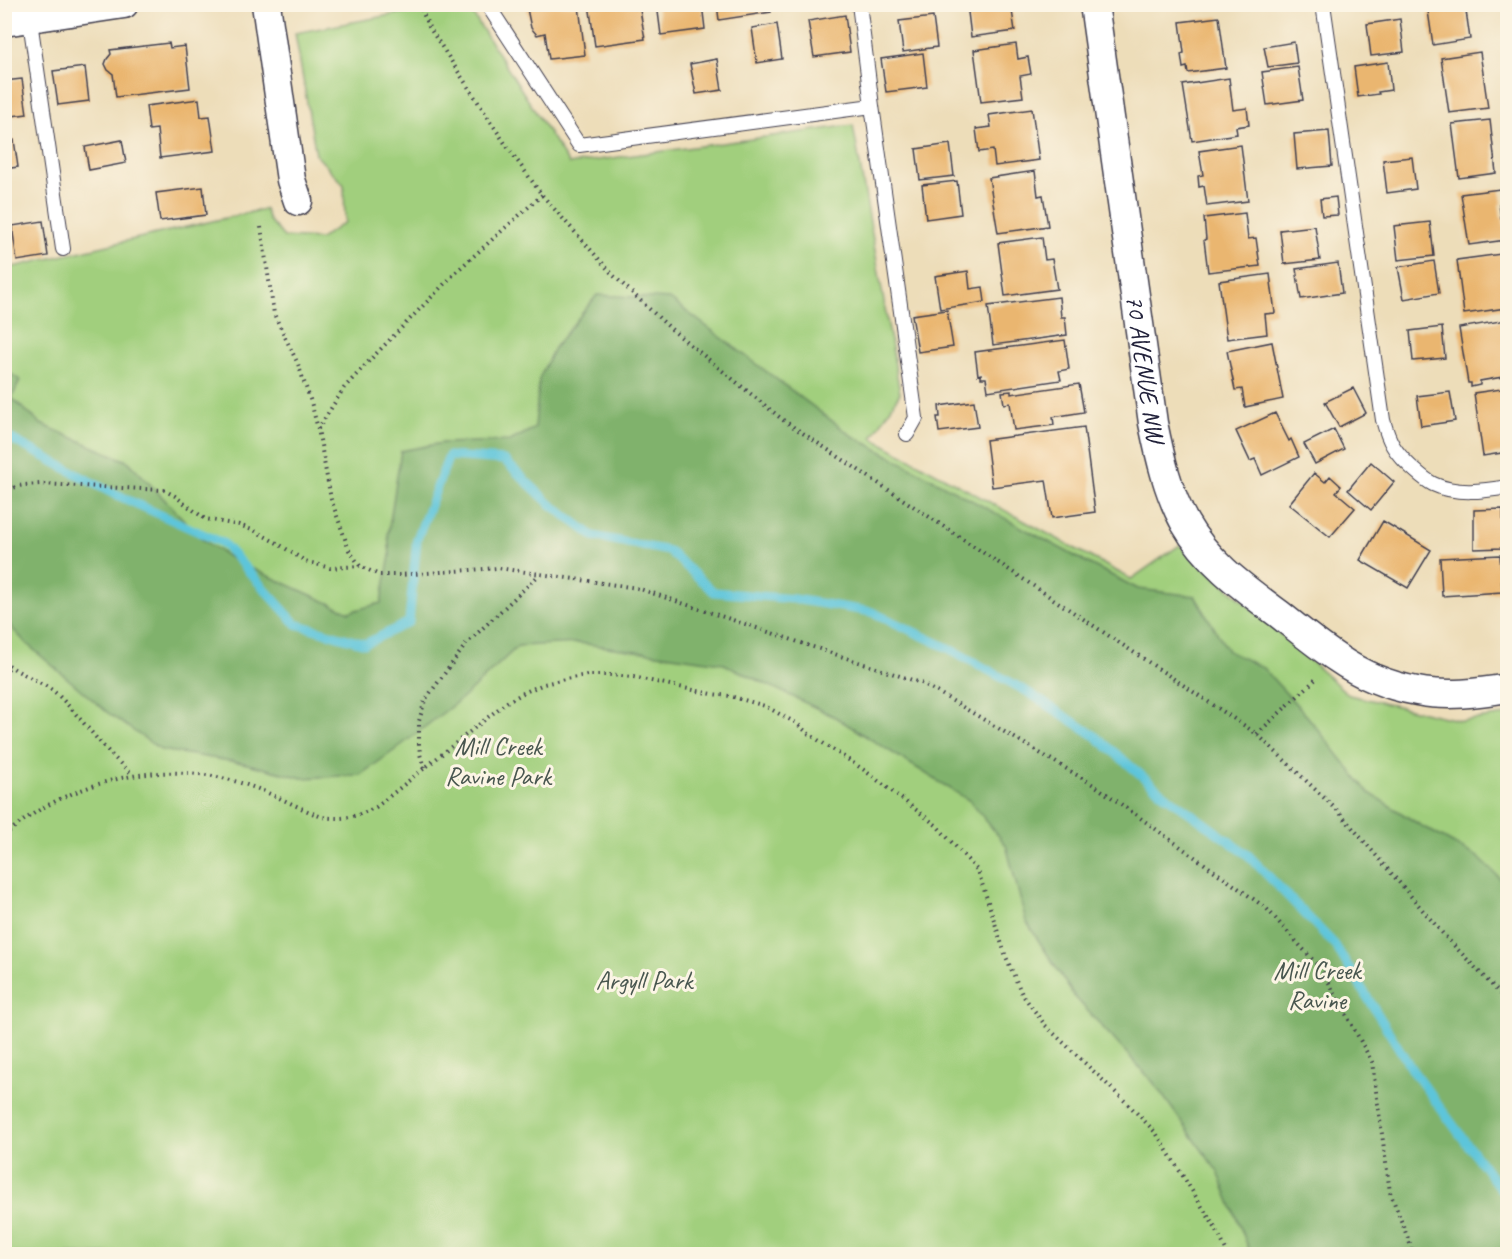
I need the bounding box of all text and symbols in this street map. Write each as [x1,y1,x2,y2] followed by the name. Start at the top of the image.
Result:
[1118,293,1173,449] street label: 70 AVENUE NW
[445,730,553,793] park label: Mill Creek Ravine Park
[1273,954,1363,1017] park label: Mill Creek Ravine
[596,964,695,997] park label: Argyll Park

